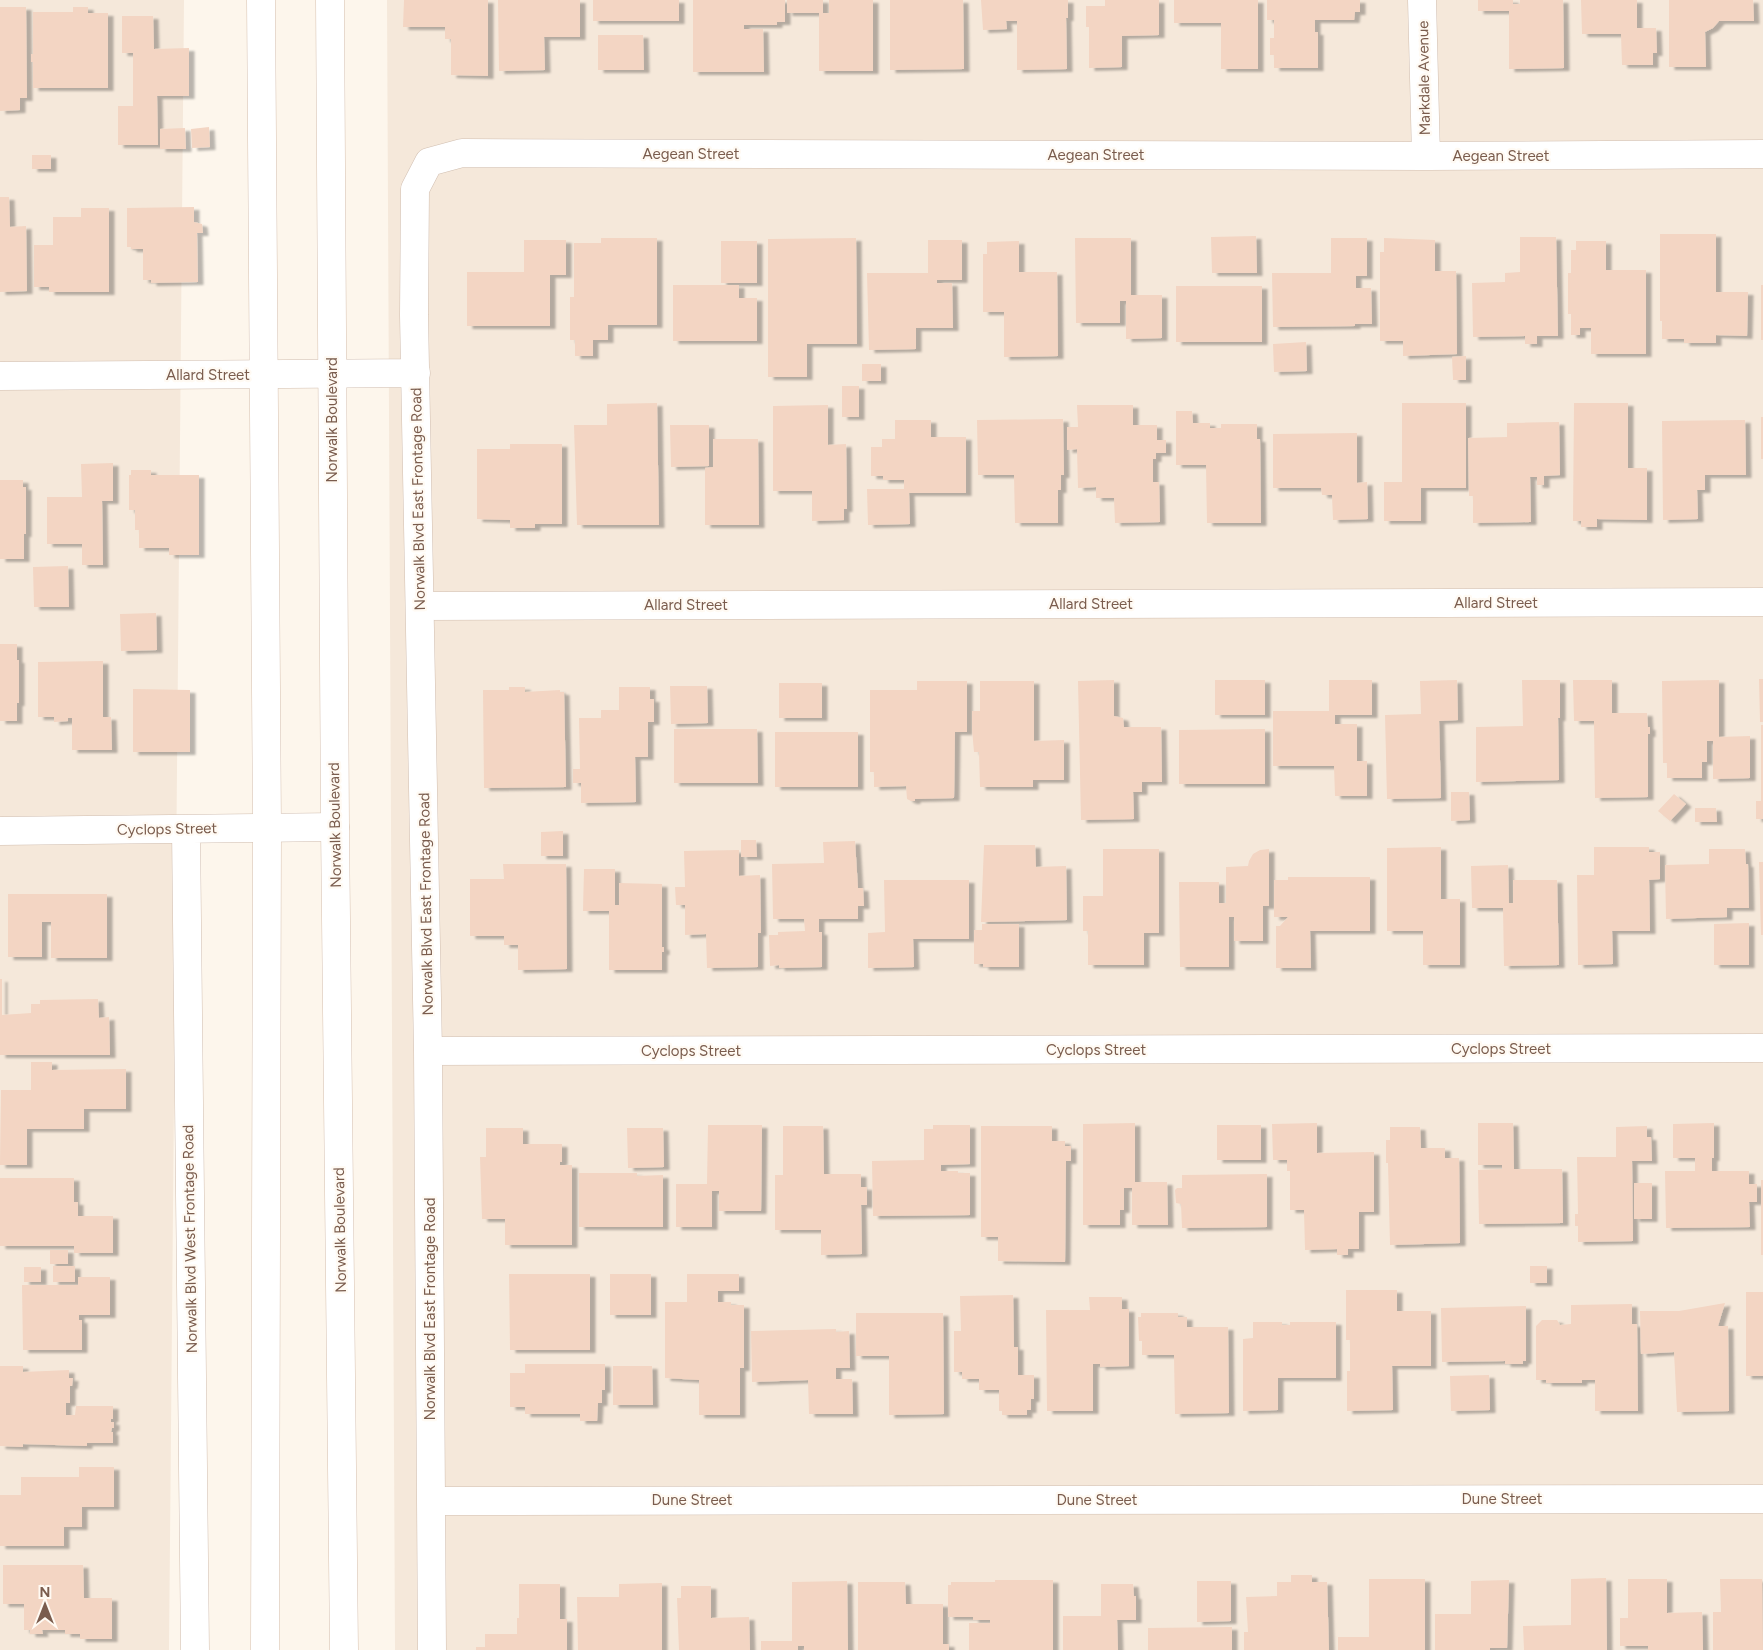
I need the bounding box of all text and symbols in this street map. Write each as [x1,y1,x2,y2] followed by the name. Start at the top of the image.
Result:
[1414,20,1434,136] street label: Markdale Avenue
[643,145,740,163] street label: Aegean Street
[1048,146,1145,164] street label: Aegean Street
[1453,147,1550,165] street label: Aegean Street
[323,357,341,483] street label: Norwalk Boulevard
[166,366,250,384] street label: Allard Street
[407,387,429,611] street label: Norwalk Blvd East Frontage Road
[1454,594,1538,612] street label: Allard Street
[1049,595,1133,613] street label: Allard Street
[644,596,728,614] street label: Allard Street
[325,762,345,888] street label: Norwalk Boulevard
[415,792,437,1016] street label: Norwalk Blvd East Frontage Road
[117,819,218,839] street label: Cyclops Street
[1451,1040,1551,1058] street label: Cyclops Street
[1046,1041,1146,1059] street label: Cyclops Street
[641,1042,741,1060] street label: Cyclops Street
[179,1125,201,1353] street label: Norwalk Blvd West Frontage Road
[330,1167,350,1293] street label: Norwalk Boulevard
[421,1197,439,1421] street label: Norwalk Blvd East Frontage Road
[1462,1490,1543,1508] street label: Dune Street
[652,1491,733,1509] street label: Dune Street
[1057,1491,1138,1509] street label: Dune Street
[20,1580,70,1630] north arrow
[40,1584,50,1601] text: N

